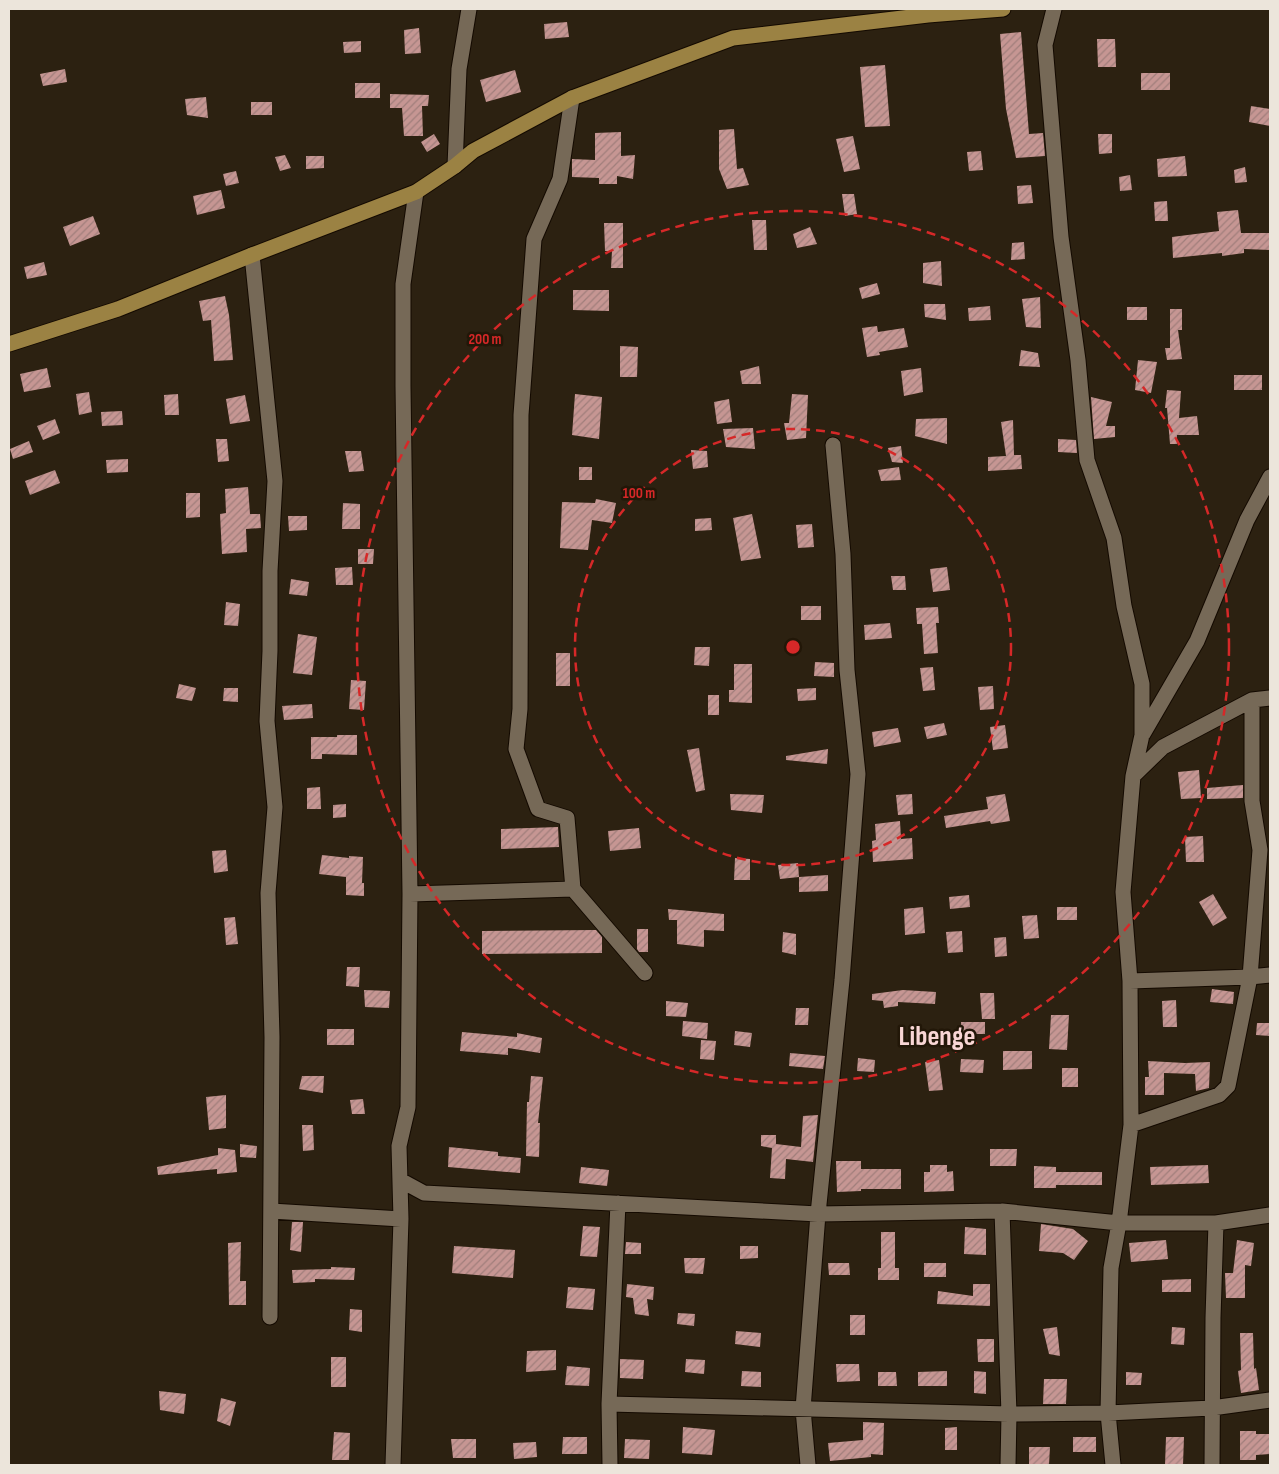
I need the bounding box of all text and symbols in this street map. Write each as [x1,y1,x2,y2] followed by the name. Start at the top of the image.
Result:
[468,330,502,349] text: 200 m
[623,484,655,503] text: 100 m
[784,638,802,656] centre of rings
[899,1020,975,1053] district label: Libenge

